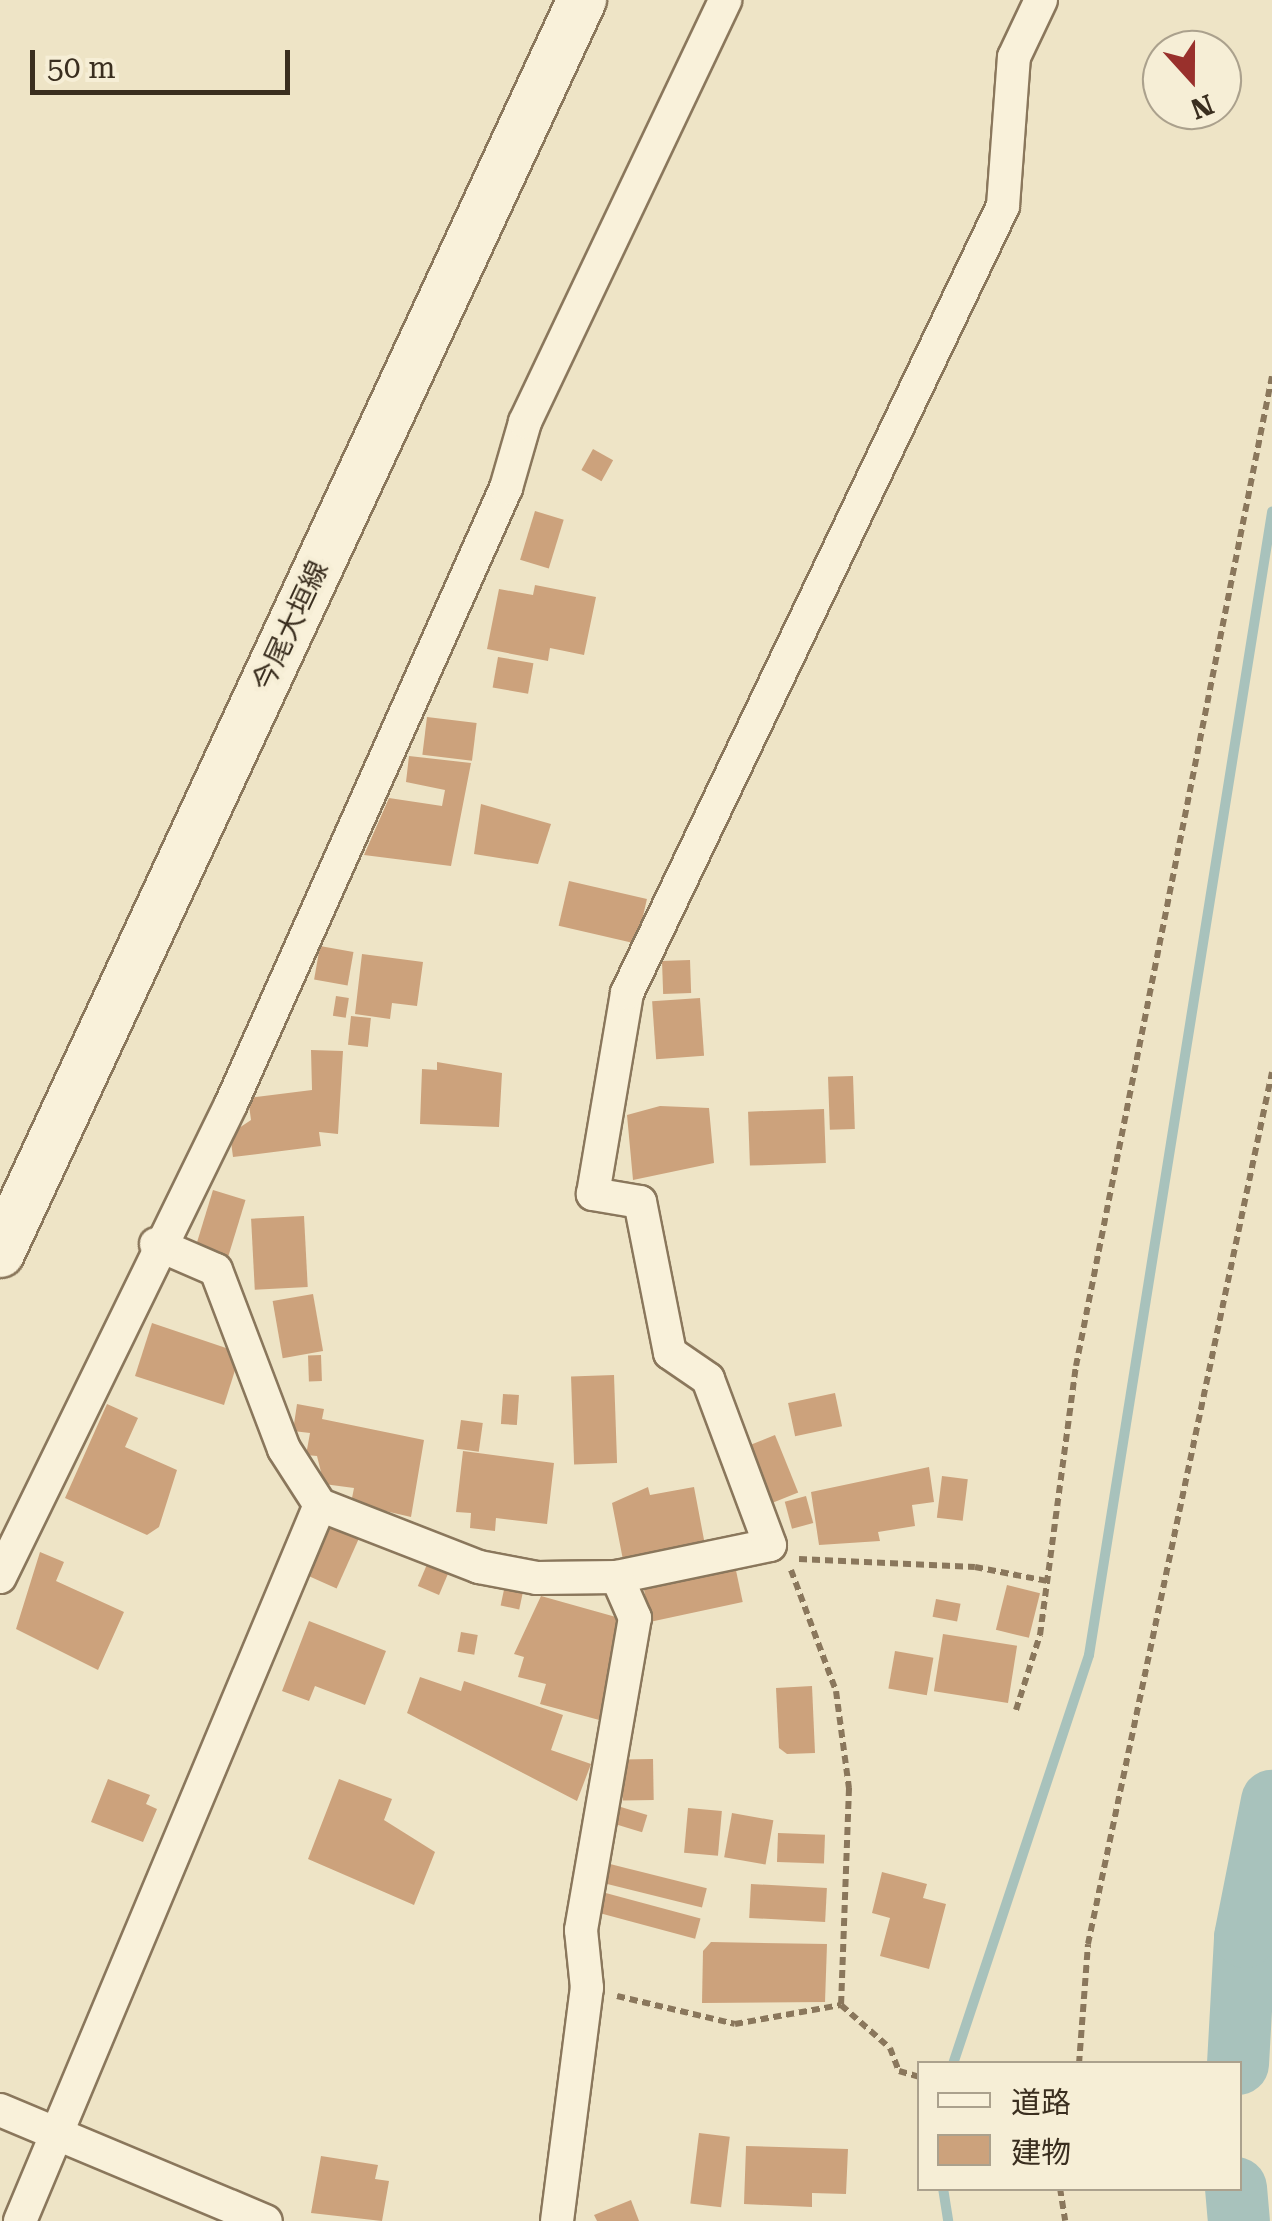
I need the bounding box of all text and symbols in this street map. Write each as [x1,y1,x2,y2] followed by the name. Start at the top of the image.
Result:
[35,30,295,92] scale bar
[1142,30,1242,130] north arrow
[47,50,116,85] text: 50 m
[1186,87,1218,126] text: N
[246,555,336,697] street label: 今尾大垣線
[917,2061,1242,2191] legend
[1011,2085,1071,2120] text: 道路
[1011,2135,1071,2170] text: 建物

